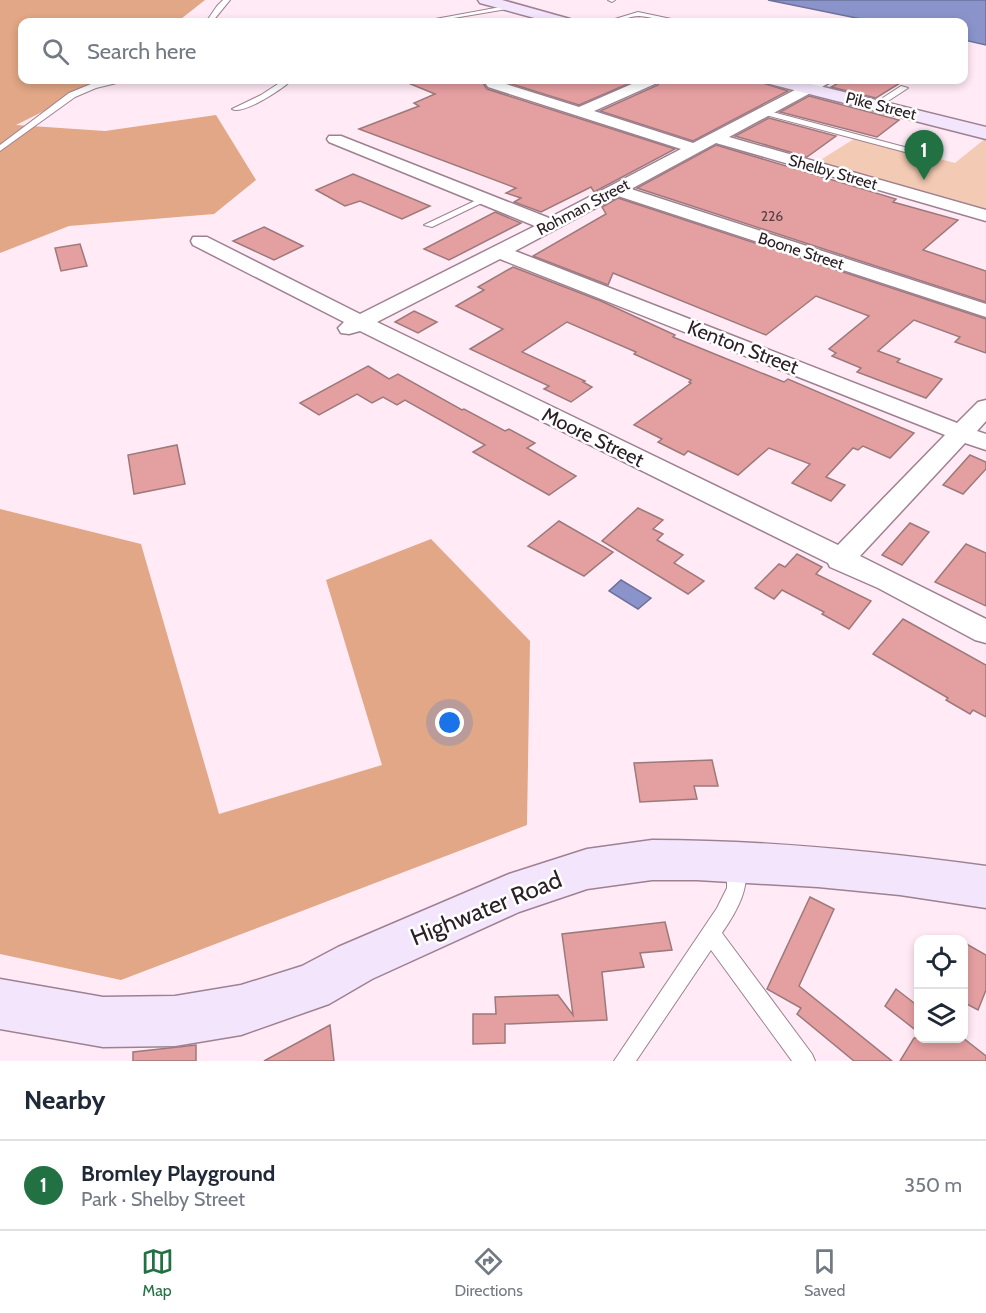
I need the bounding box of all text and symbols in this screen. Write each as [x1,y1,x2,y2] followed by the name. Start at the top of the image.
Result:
[18,18,968,84] search box
[39,35,72,68] icon: search
[87,38,196,65] text: Search here
[844,88,919,124] street label: Pike Street
[904,130,944,180] pin: 1
[786,150,880,194] street label: Shelby Street
[533,174,633,239] street label: Rohman Street
[761,207,783,225] house number: 226
[756,228,847,274] street label: Boone Street
[684,315,802,379] street label: Kenton Street
[538,402,648,472] street label: Moore Street
[435,708,464,737] your location
[406,864,566,952] street label: Highwater Road
[914,935,968,1043] map controls
[914,935,968,989] button: locate
[914,989,968,1043] button: layers
[24,1084,105,1116] text: Nearby
[81,1160,275,1187] text: Bromley Playground
[40,1173,47,1197] text: 1
[904,1173,962,1197] text: 350 m
[81,1187,245,1211] text: Park · Shelby Street
[141,1245,174,1300] tab: Map
[455,1245,523,1300] tab: Directions
[804,1245,845,1300] tab: Saved

